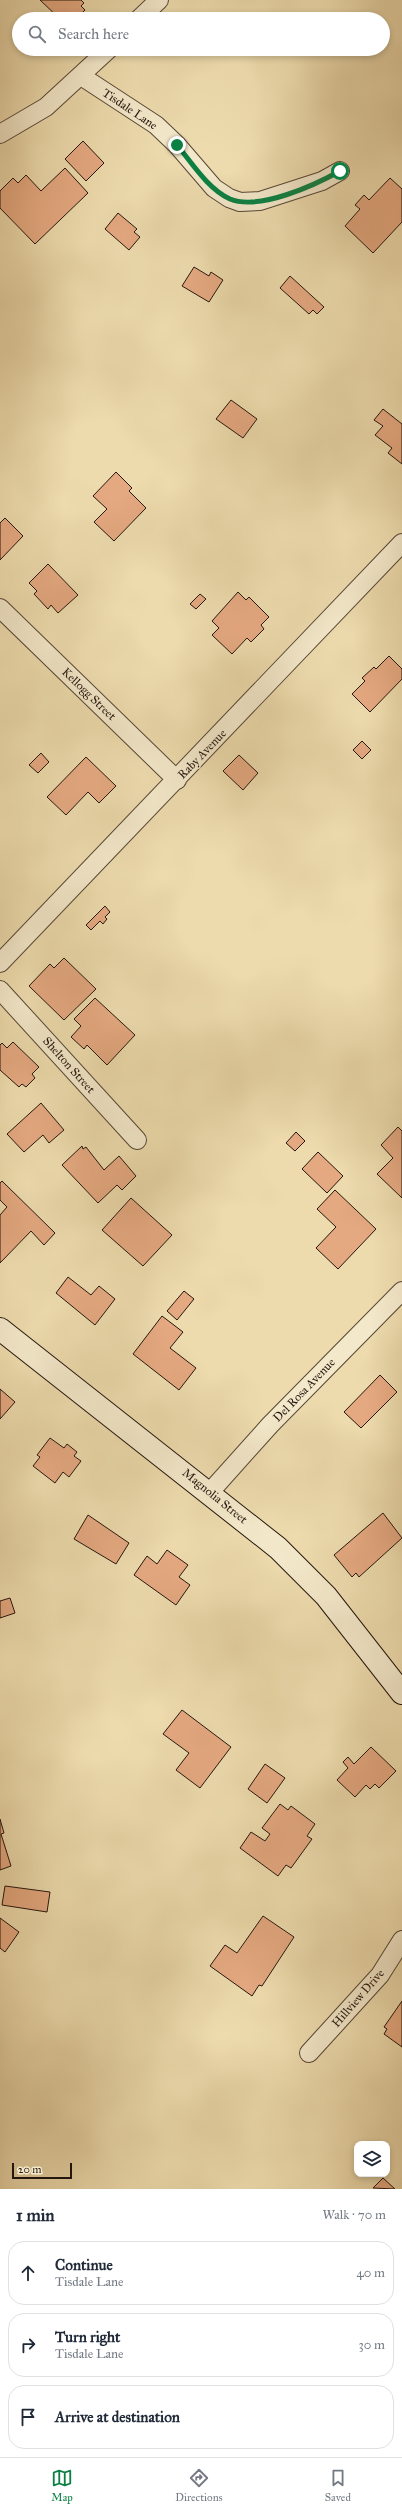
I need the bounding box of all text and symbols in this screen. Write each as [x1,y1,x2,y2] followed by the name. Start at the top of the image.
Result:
[12,12,390,56] search box
[26,23,48,45] icon: search
[58,25,129,43] text: Search here
[100,86,160,132] street label: Tisdale Lane
[168,136,186,154] route end
[331,162,349,180] route start
[58,665,119,724] street label: Kellogg Street
[175,726,229,782] street label: Raby Avenue
[40,1034,98,1097] street label: Shelton Street
[270,1355,338,1425] street label: Del Rosa Avenue
[179,1466,251,1528] street label: Magnolia Street
[329,1966,387,2030] street label: Hillview Drive
[354,2141,390,2177] map controls
[354,2141,390,2177] button: layers
[12,2161,72,2180] scale bar
[18,2163,41,2176] text: 20 m
[16,2205,55,2226] text: 1 min
[323,2207,386,2223] text: Walk · 70 m
[55,2256,113,2274] text: Continue
[17,2262,39,2284] icon: ahead
[356,2265,385,2281] text: 40 m
[55,2274,123,2290] text: Tisdale Lane
[55,2328,120,2346] text: Turn right
[17,2334,39,2356] icon: right
[359,2337,385,2353] text: 30 m
[55,2346,123,2362] text: Tisdale Lane
[17,2406,39,2428] icon: arrive
[55,2408,180,2426] text: Arrive at destination
[51,2467,73,2504] tab: Map
[175,2467,223,2504] tab: Directions
[325,2467,351,2504] tab: Saved

